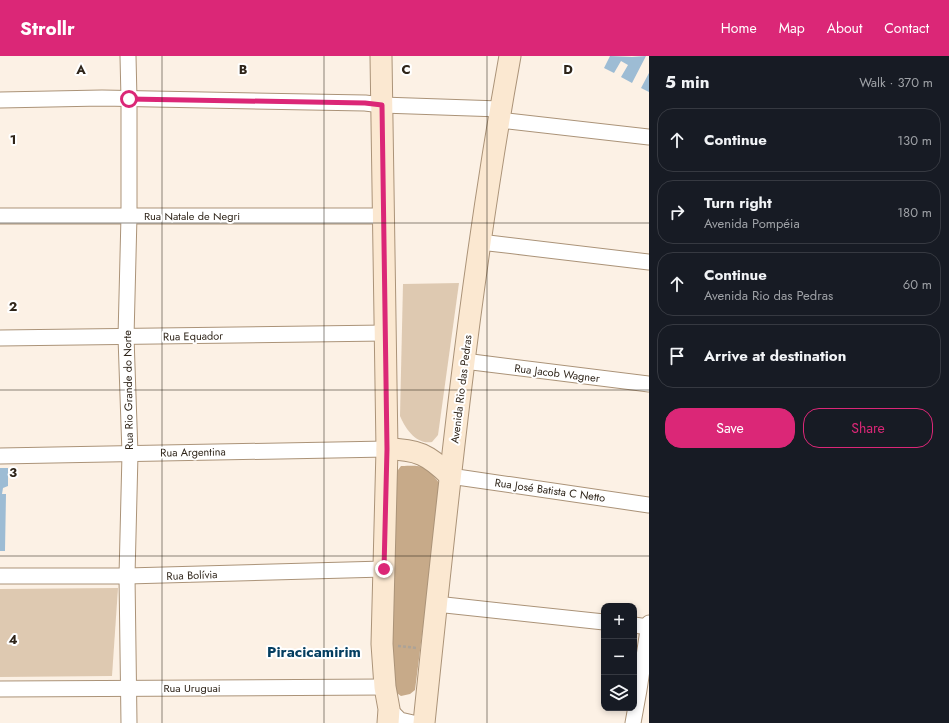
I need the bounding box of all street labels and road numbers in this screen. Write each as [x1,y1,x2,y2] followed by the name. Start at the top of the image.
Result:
[144,208,240,224] street label: Rua Natale de Negri
[163,327,223,345] street label: Rua Equador
[119,330,137,450] street label: Rua Rio Grande do Norte
[446,333,476,444] street label: Avenida Rio das Pedras
[513,360,601,386] street label: Rua Jacob Wagner
[160,443,226,461] street label: Rua Argentina
[494,474,606,506] street label: Rua José Batista C Netto
[166,566,218,584] street label: Rua Bolívia
[163,680,221,696] street label: Rua Uruguai

